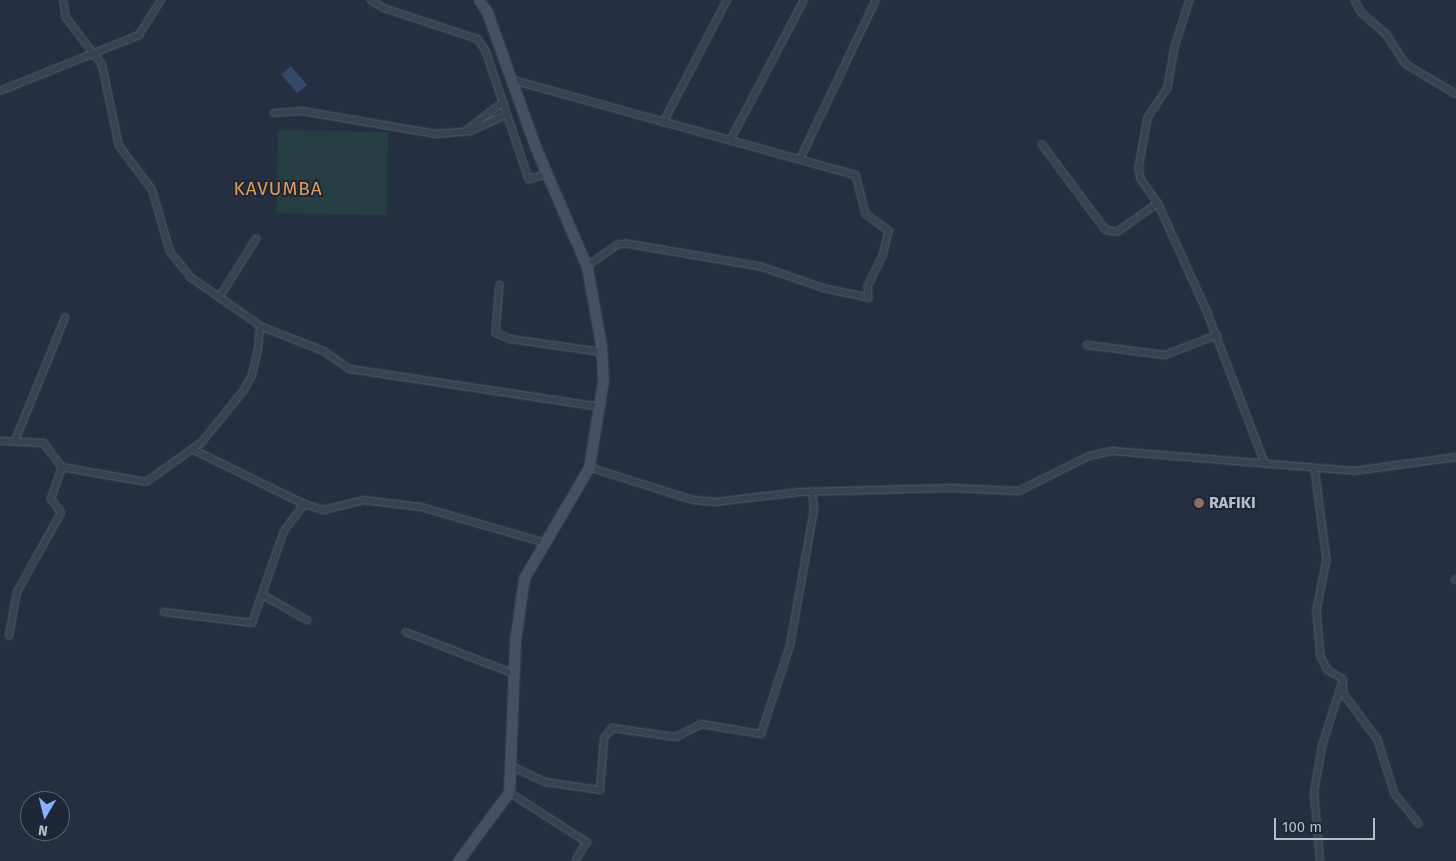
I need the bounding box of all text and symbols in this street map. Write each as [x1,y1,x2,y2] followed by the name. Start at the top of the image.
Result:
[233,178,323,200] district label: KAVUMBA
[1209,493,1256,513] place label: RAFIKI
[1193,497,1205,509] marker: RAFIKI
[20,791,70,841] north arrow
[1276,808,1377,840] scale bar
[1282,818,1322,836] text: 100 m
[37,821,49,839] text: N

